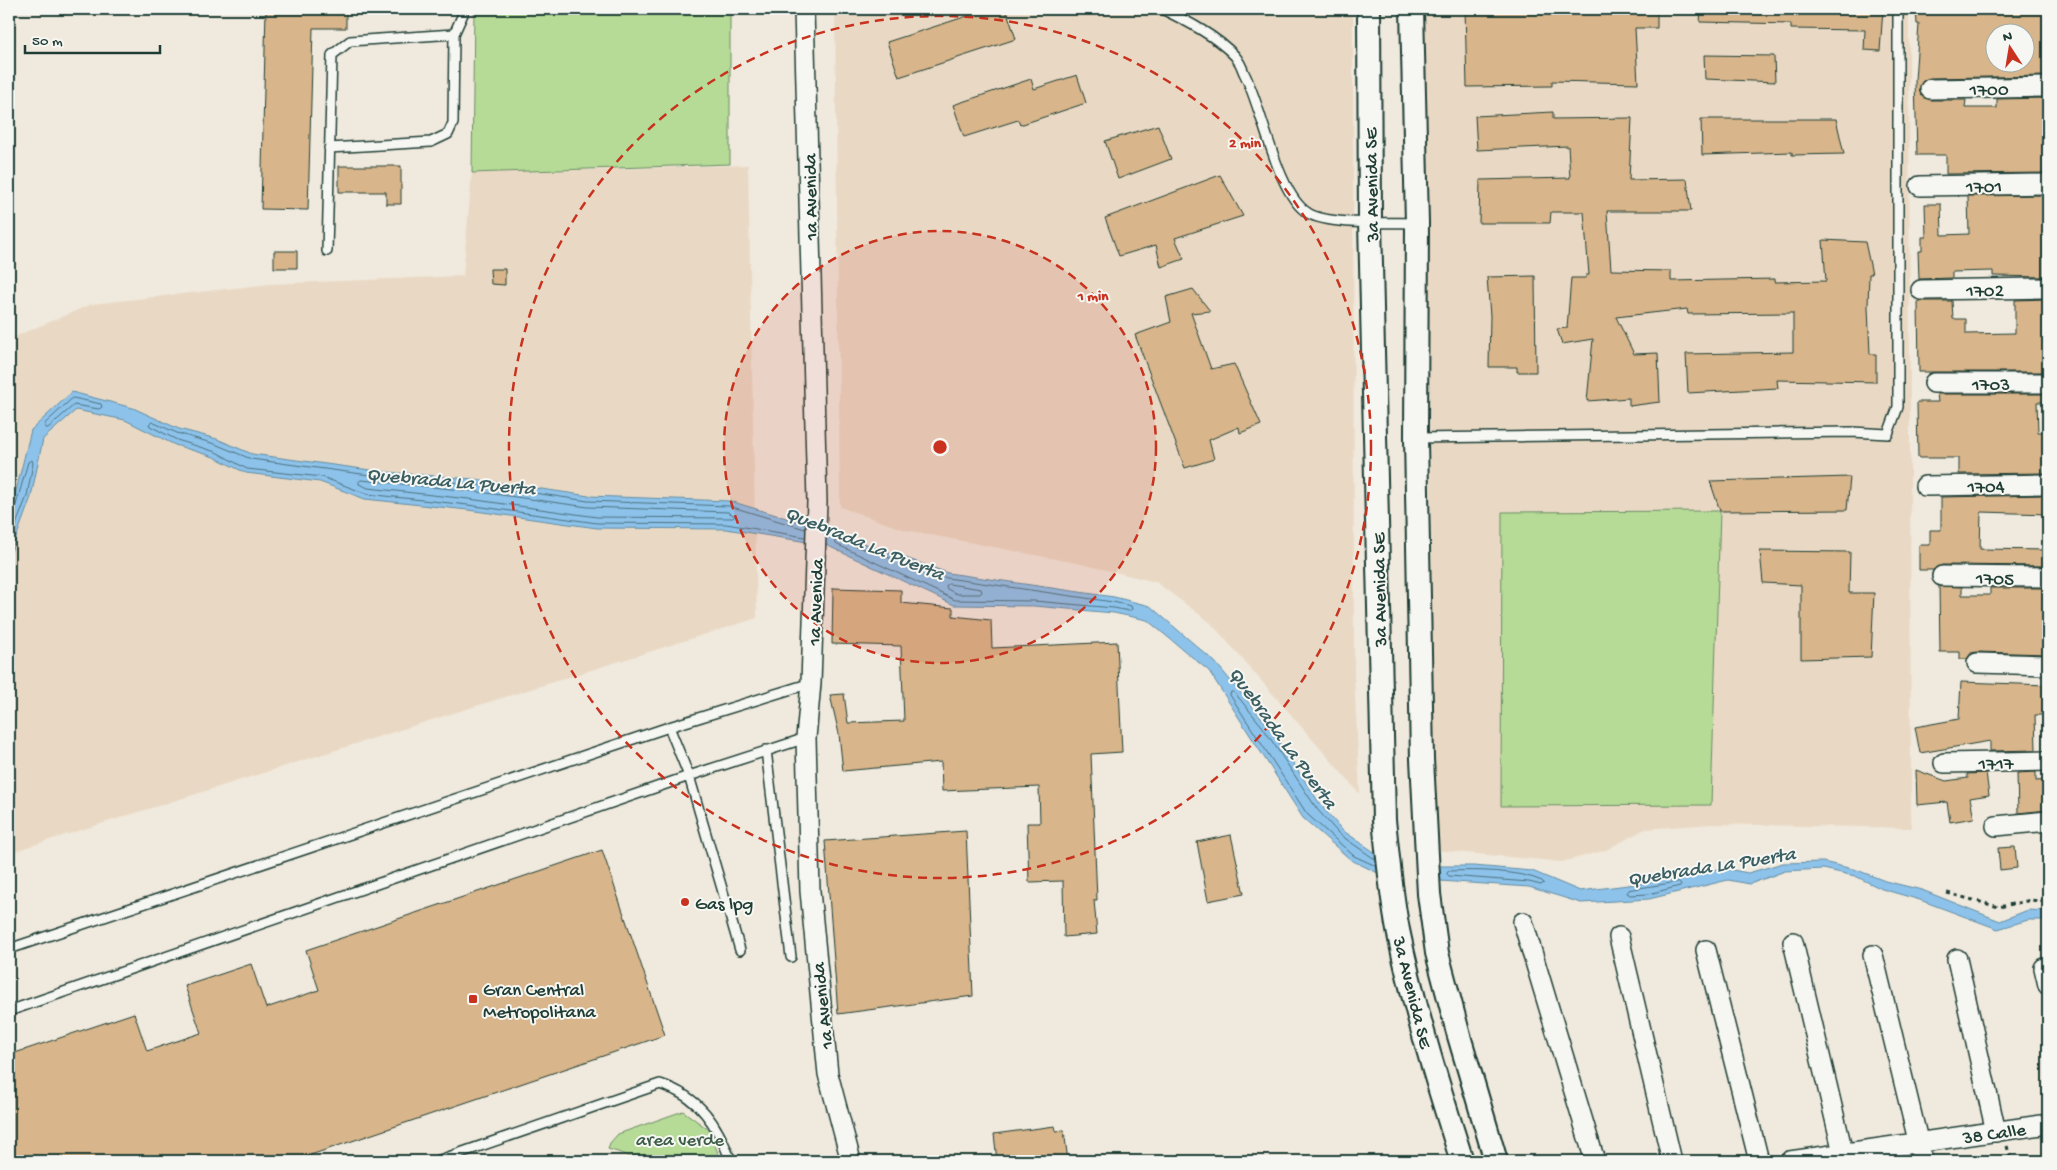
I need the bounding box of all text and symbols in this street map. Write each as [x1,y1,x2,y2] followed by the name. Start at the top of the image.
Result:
[25,22,160,54] scale bar
[1984,22,2034,72] north arrow
[2002,28,2014,47] text: N
[32,33,63,51] text: 50 m
[1968,80,2009,103] street label: 1700
[1361,126,1386,243] street label: 3a Avenida SE
[1229,135,1262,153] text: 2 min
[800,152,825,242] street label: 1a Avenida
[1965,177,2002,200] street label: 1701
[1965,281,2004,304] street label: 1702
[1077,288,1109,306] text: 1 min
[1971,375,2010,398] street label: 1703
[931,438,949,456] centre of rings
[365,465,538,503] water label: Quebrada La Puerta
[1966,477,2005,500] street label: 1704
[781,503,948,588] water label: Quebrada La Puerta
[1369,531,1394,648] street label: 3a Avenida SE
[804,557,831,647] street label: 1a Avenida
[1975,569,2014,592] street label: 1705
[1222,664,1341,816] water label: Quebrada La Puerta
[1977,754,2015,777] street label: 1717
[1626,844,1799,893] water label: Quebrada La Puerta
[695,894,754,917] place label: Gas lpg
[679,896,691,908] marker: Gas lpg
[1385,934,1436,1052] street label: 3a Avenida SE
[808,960,841,1051] street label: 1a Avenida
[483,980,597,1025] place label: Gran Central Metropolitana
[467,993,479,1005] marker: Gran Central Metropolitana
[1960,1120,2028,1151] street label: 38 Calle
[636,1130,724,1153] park label: area verde

